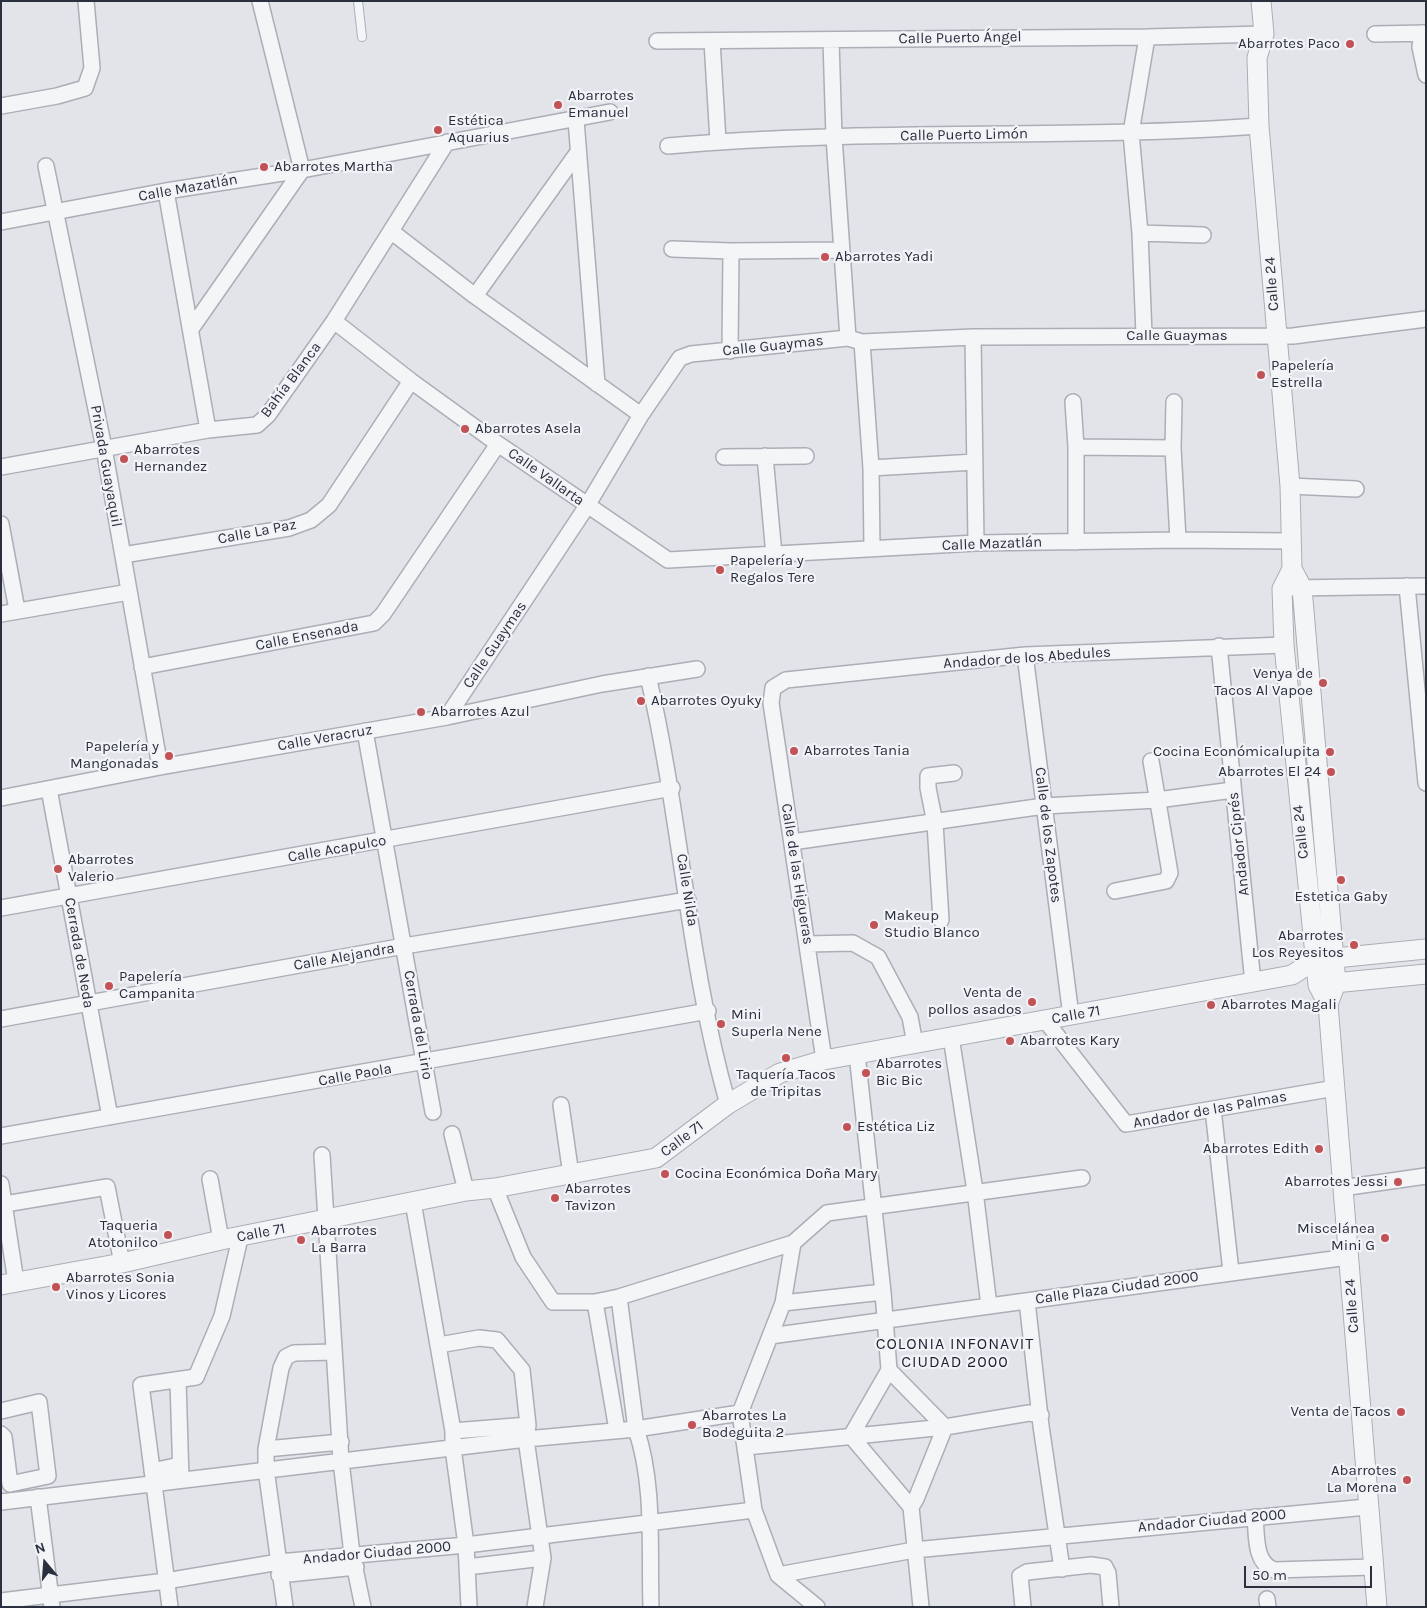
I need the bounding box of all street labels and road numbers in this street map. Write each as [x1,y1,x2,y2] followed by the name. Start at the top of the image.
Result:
[898,28,1022,48] street label: Calle Puerto Ángel
[900,125,1028,145] street label: Calle Puerto Limón
[137,170,239,206] street label: Calle Mazatlán
[1261,256,1283,312] street label: Calle 24
[1126,327,1228,345] street label: Calle Guaymas
[722,332,824,360] street label: Calle Guaymas
[257,339,325,421] street label: Bahía Blanca
[86,404,126,528] street label: Privada Guayaquil
[504,444,588,510] street label: Calle Vallarta
[216,516,298,548] street label: Calle La Paz
[941,533,1043,555] street label: Calle Mazatlán
[459,598,531,692] street label: Calle Guaymas
[254,617,360,655] street label: Calle Ensenada
[943,643,1111,673] street label: Andador de los Abedules
[276,721,374,755] street label: Calle Veracruz
[1031,766,1065,904] street label: Calle de los Zapotes
[1225,791,1253,897] street label: Andador Ciprés
[777,802,817,946] street label: Calle de las Higueras
[1289,804,1313,860] street label: Calle 24
[286,831,388,867] street label: Calle Acapulco
[672,852,702,928] street label: Calle Nilda
[60,896,98,1010] street label: Cerrada de Neda
[292,939,396,975] street label: Calle Alejandra
[400,969,436,1081] street label: Cerrada del Lirio
[1050,1002,1102,1028] street label: Calle 71
[317,1060,393,1090] street label: Calle Paola
[1132,1088,1288,1132] street label: Andador de las Palmas
[657,1117,707,1161] street label: Calle 71
[235,1219,287,1247] street label: Calle 71
[1034,1268,1200,1308] street label: Calle Plaza Ciudad 2000
[1341,1278,1363,1334] street label: Calle 24
[1137,1506,1287,1536] street label: Andador Ciudad 2000
[302,1538,452,1568] street label: Andador Ciudad 2000

